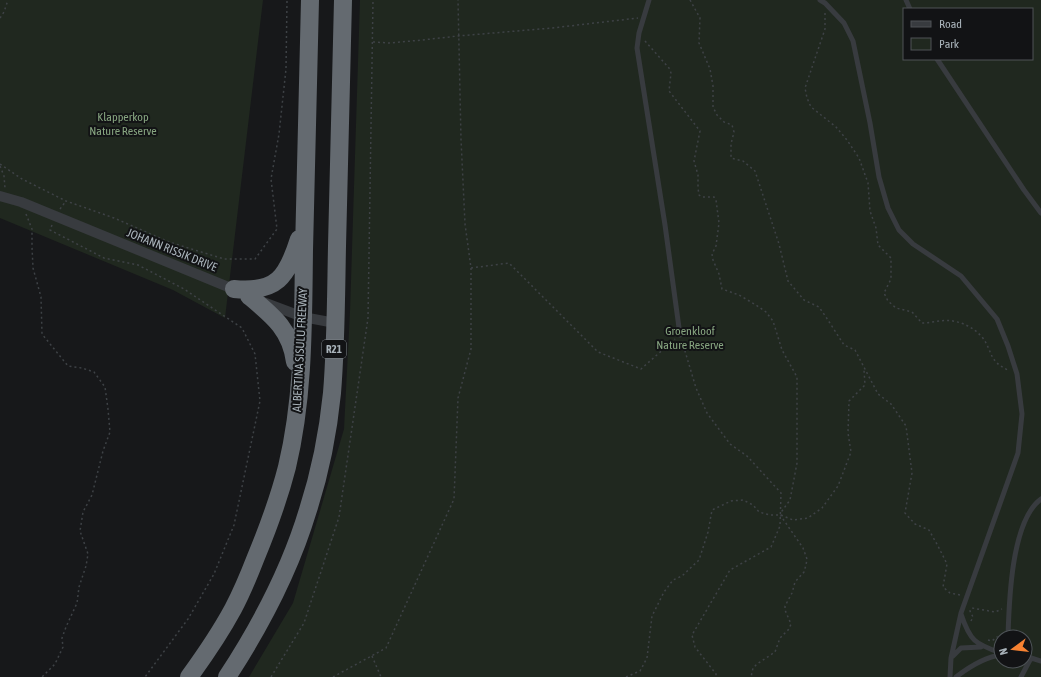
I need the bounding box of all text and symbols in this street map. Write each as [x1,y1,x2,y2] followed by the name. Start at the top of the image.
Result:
[903,8,1033,60] legend
[939,17,962,31] text: Road
[939,37,960,51] text: Park
[89,110,157,138] park label: Klapperkop Nature Reserve
[125,226,219,274] street label: JOHANN RISSIK DRIVE
[290,287,310,412] street label: ALBERTINA SISULU FREEWAY
[656,324,724,352] park label: Groenkloof Nature Reserve
[322,340,346,358] road number: R21
[993,629,1033,669] north arrow
[997,647,1010,656] text: N

